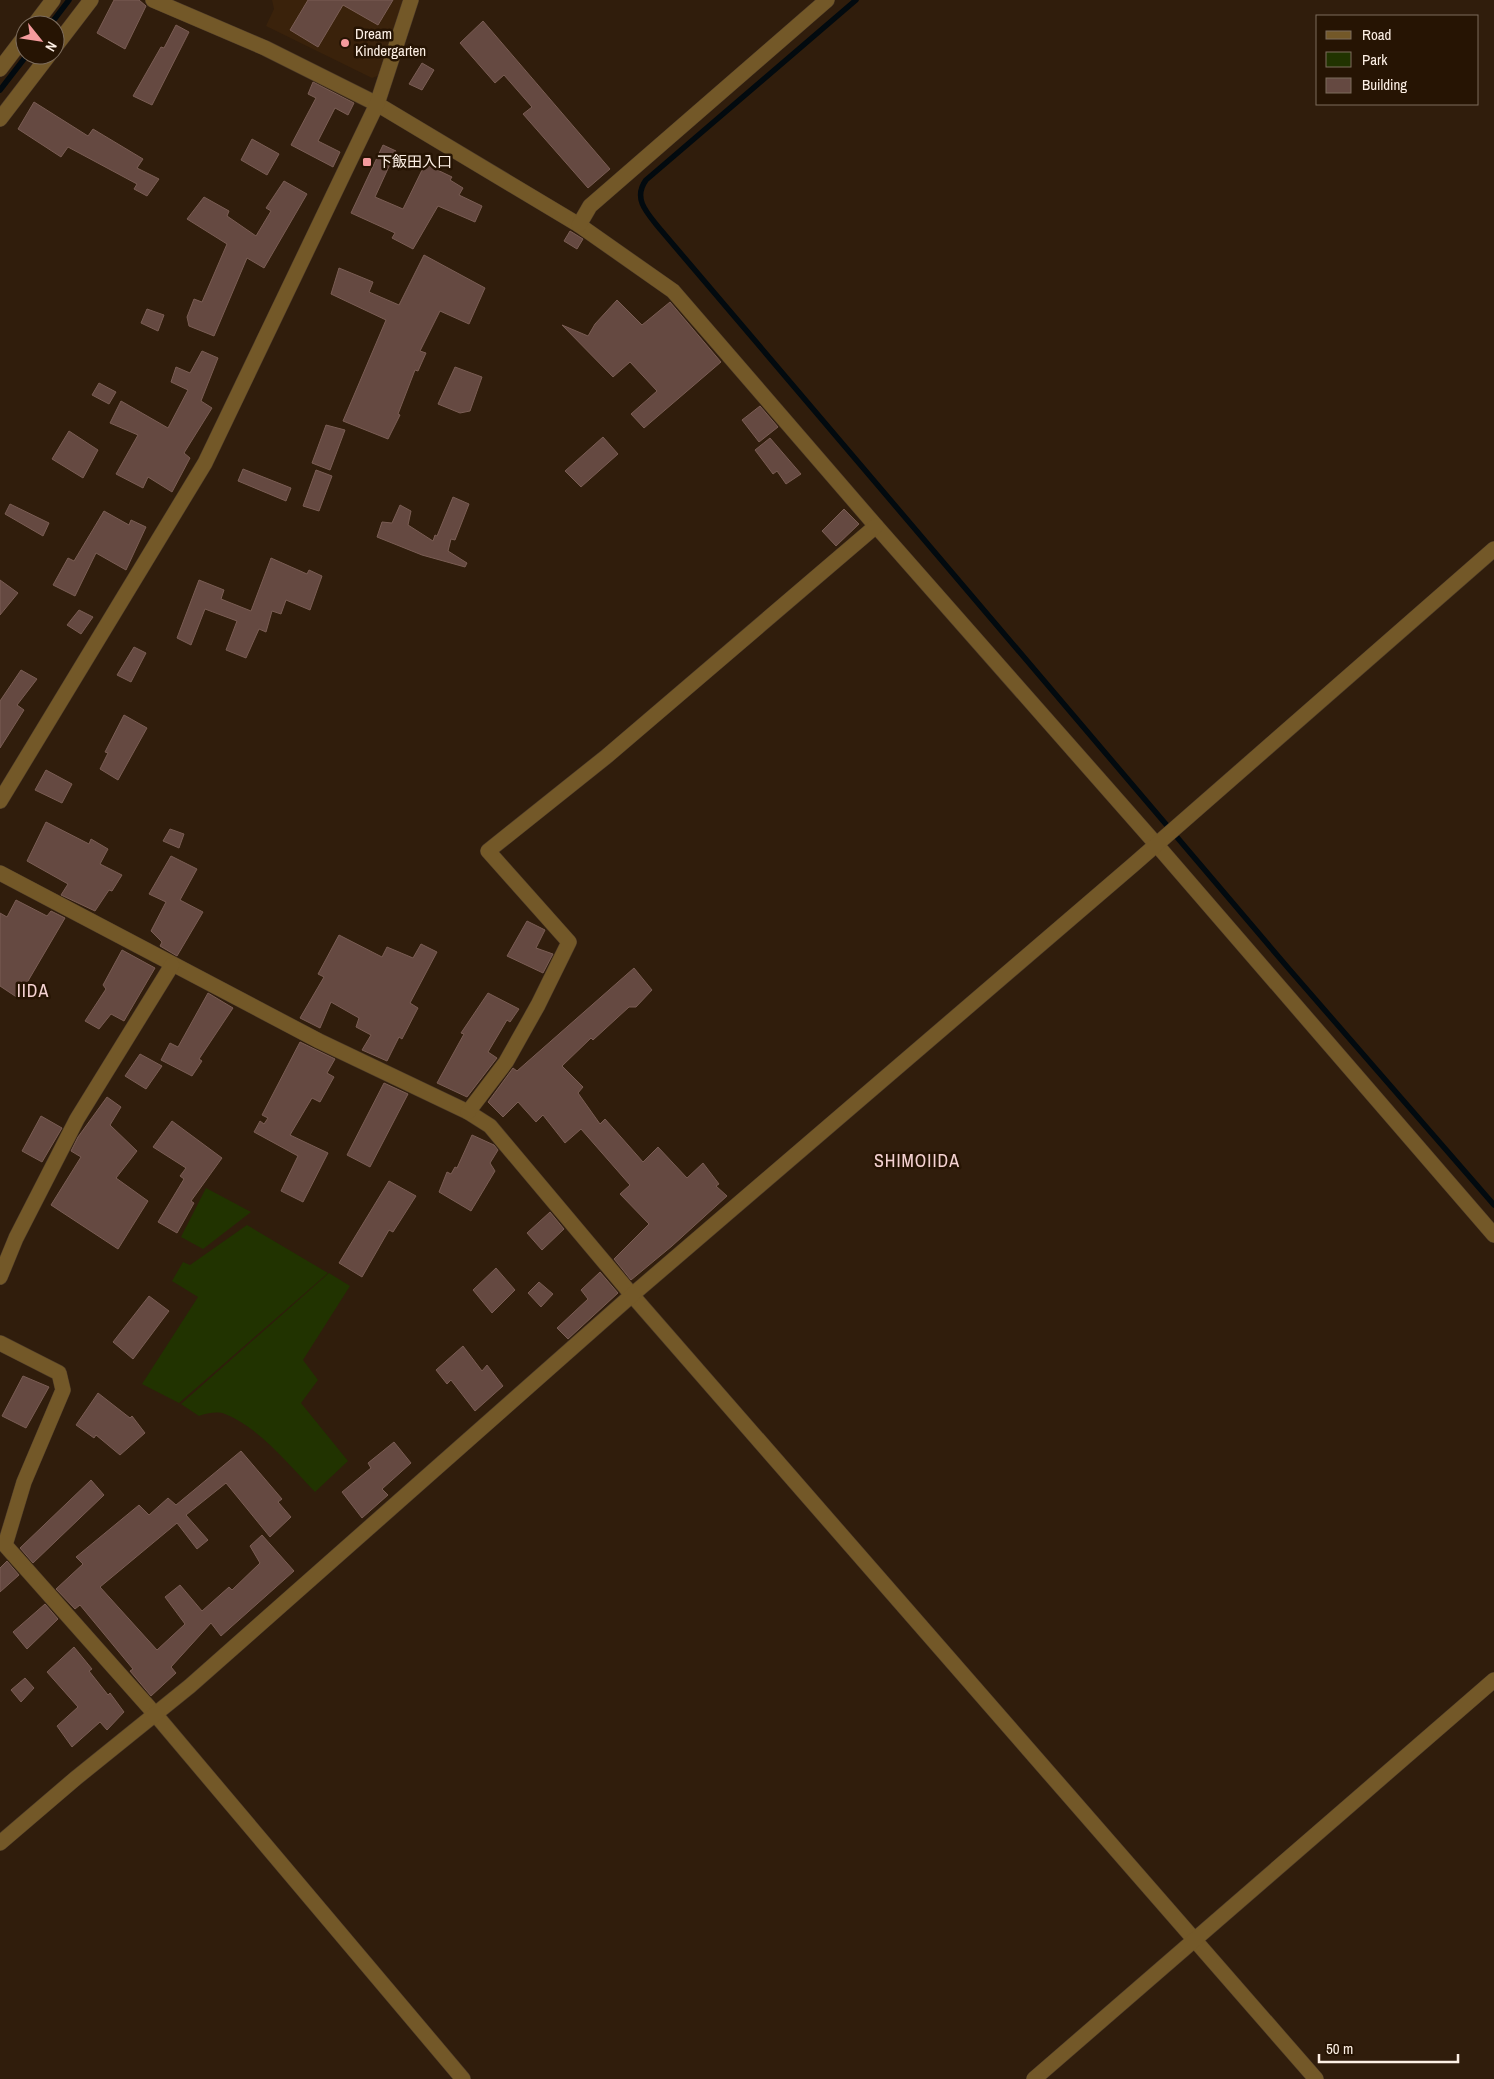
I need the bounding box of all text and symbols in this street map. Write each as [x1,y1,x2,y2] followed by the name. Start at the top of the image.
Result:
[15,15,65,65] north arrow
[1316,15,1479,105] legend
[355,23,426,61] place label: Dream Kindergarten
[1362,24,1391,45] text: Road
[339,37,351,49] marker: Dream Kindergarten
[41,38,61,55] text: N
[1362,49,1388,70] text: Park
[1362,74,1407,95] text: Building
[377,151,452,172] place label: 下飯田入口
[361,156,373,168] marker: 下飯田入口
[17,978,49,1003] district label: IIDA
[874,1148,960,1173] district label: SHIMOIIDA
[1319,2032,1458,2064] scale bar
[1326,2038,1353,2059] text: 50 m

